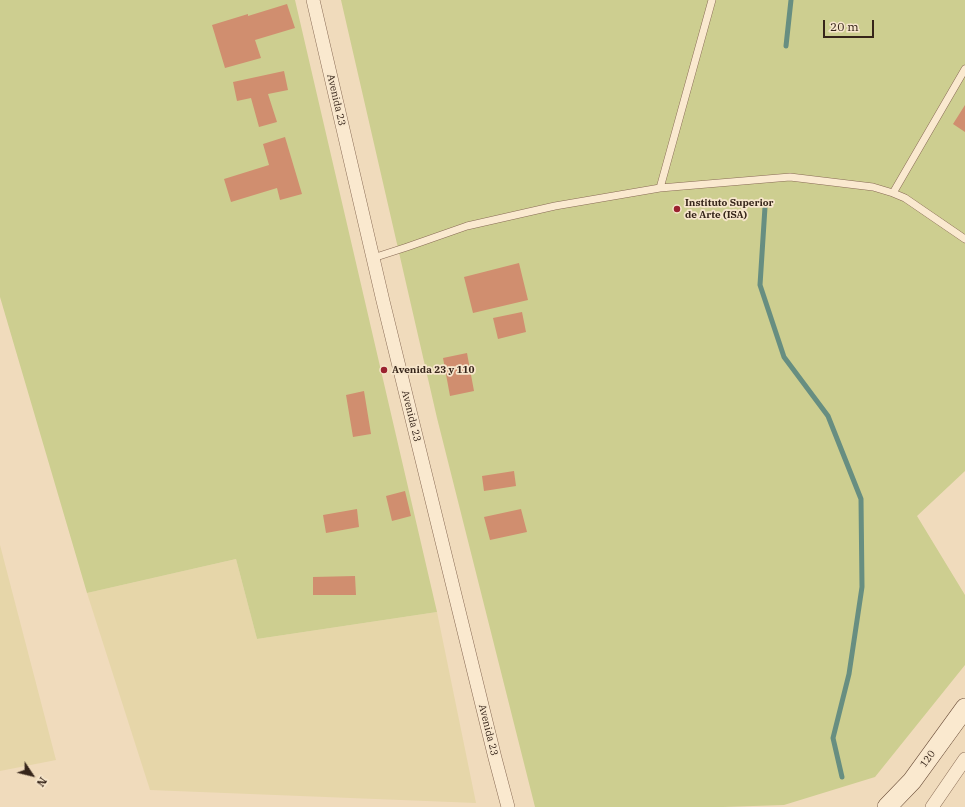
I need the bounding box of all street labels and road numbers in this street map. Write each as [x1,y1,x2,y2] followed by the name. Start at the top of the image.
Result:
[324,73,348,127] street label: Avenida 23
[399,389,423,443] street label: Avenida 23
[476,703,500,757] street label: Avenida 23
[918,748,938,770] street label: 120

